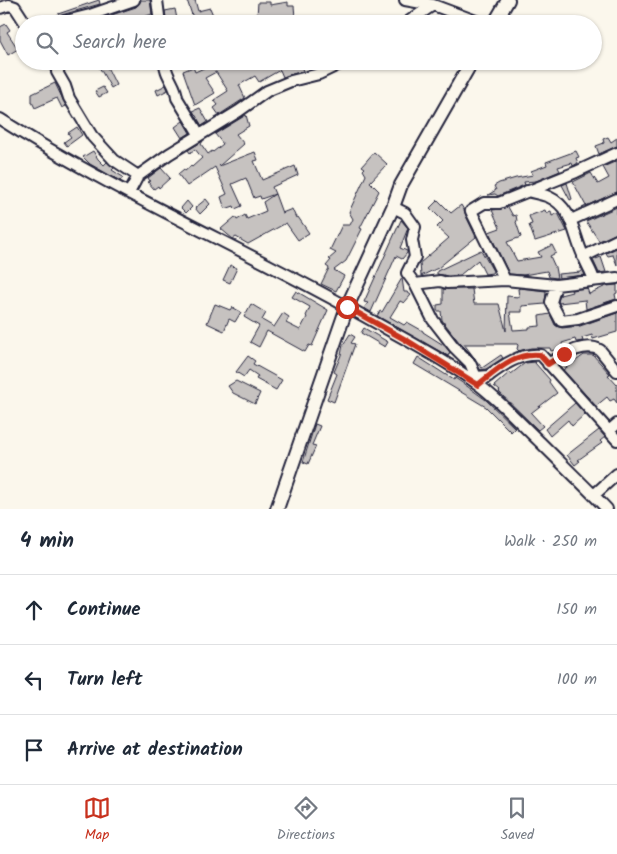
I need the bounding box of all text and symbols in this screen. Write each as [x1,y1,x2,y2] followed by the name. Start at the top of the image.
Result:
[15,15,602,70] search box
[73,28,167,58] text: Search here
[33,29,61,57] icon: search
[336,296,359,319] route start
[553,343,576,366] route end
[20,525,74,558] text: 4 min
[504,529,597,554] text: Walk · 250 m
[67,595,140,625] text: Continue
[20,596,48,624] icon: ahead
[556,597,597,622] text: 150 m
[67,665,142,695] text: Turn left
[20,666,48,694] icon: left
[557,667,597,692] text: 100 m
[67,735,243,765] text: Arrive at destination
[20,736,48,764] icon: arrive
[83,794,111,846] tab: Map
[277,794,335,846] tab: Directions
[501,794,534,846] tab: Saved

